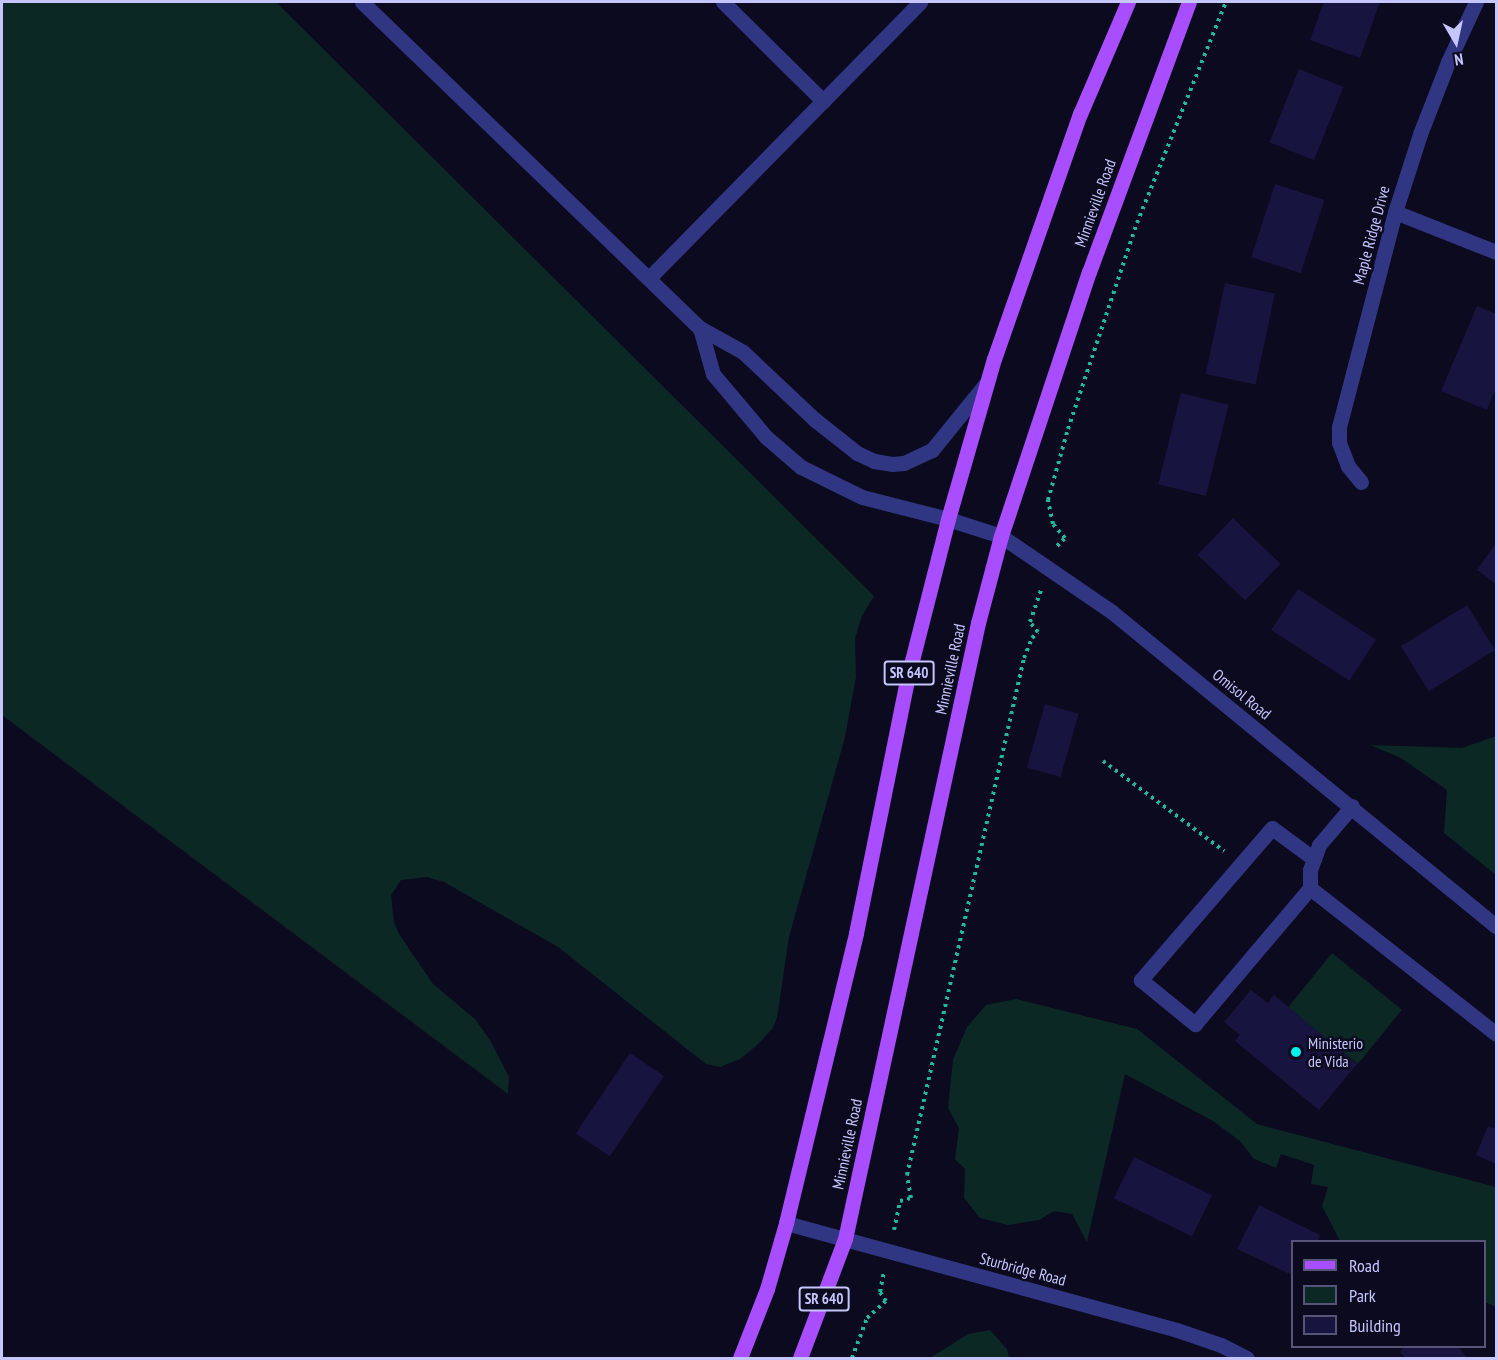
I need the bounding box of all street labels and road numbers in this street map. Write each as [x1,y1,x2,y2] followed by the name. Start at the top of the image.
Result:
[1070,157,1120,249] street label: Minnieville Road
[1349,184,1393,286] street label: Maple Ridge Drive
[931,622,969,716] street label: Minnieville Road
[884,661,934,685] road number: SR 640
[1209,665,1275,723] street label: Omisol Road
[828,1097,866,1191] street label: Minnieville Road
[978,1248,1068,1290] street label: Sturbridge Road
[798,1287,850,1311] road number: SR 640

